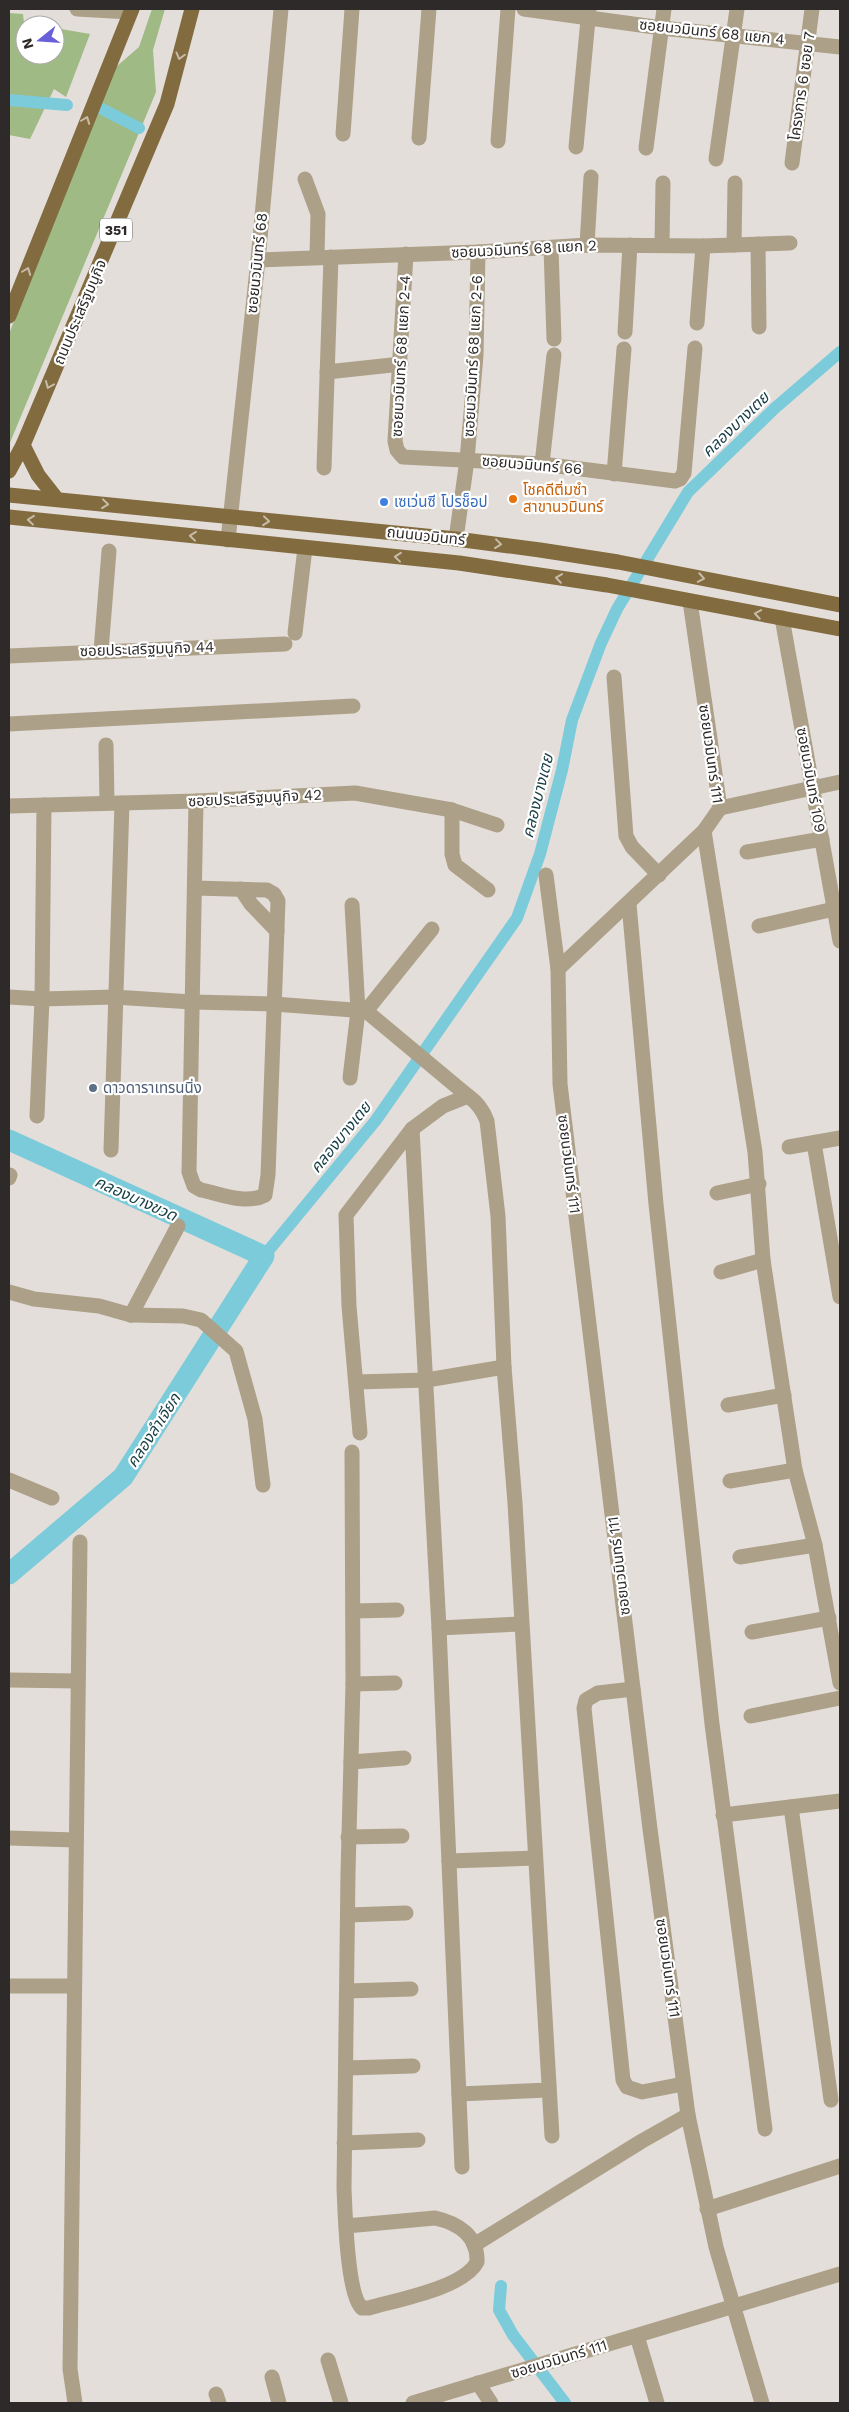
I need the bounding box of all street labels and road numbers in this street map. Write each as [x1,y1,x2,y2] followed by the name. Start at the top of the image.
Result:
[638,15,786,49] street label: ซอยนวมินทร์ 68 แยก 4
[785,30,819,142] street label: โครงการ 6 ซอย 7
[243,212,271,314] street label: ซอยนวมินทร์ 68
[100,218,132,242] road number: 351
[451,236,597,262] street label: ซอยนวมินทร์ 68 แยก 2
[50,257,110,367] street label: ถนนประเสริฐมนูกิจ
[388,275,414,437] street label: ซอยนวมินทร์ 68 แยก 2-4
[460,275,486,437] street label: ซอยนวมินทร์ 68 แยก 2-6
[481,452,583,478] street label: ซอยนวมินทร์ 66
[386,523,467,549] street label: ถนนนวมินทร์
[79,638,215,660] street label: ซอยประเสริฐมนูกิจ 44
[695,703,727,805] street label: ซอยนวมินทร์ 111
[793,726,829,834] street label: ซอยนวมินทร์ 109
[188,786,322,810] street label: ซอยประเสริฐมนูกิจ 42
[554,1113,584,1215] street label: ซอยนวมินทร์ 111
[604,1515,634,1617] street label: ซอยนวมินทร์ 111
[652,1917,684,2019] street label: ซอยนวมินทร์ 111
[509,2336,609,2382] street label: ซอยนวมินทร์ 111

